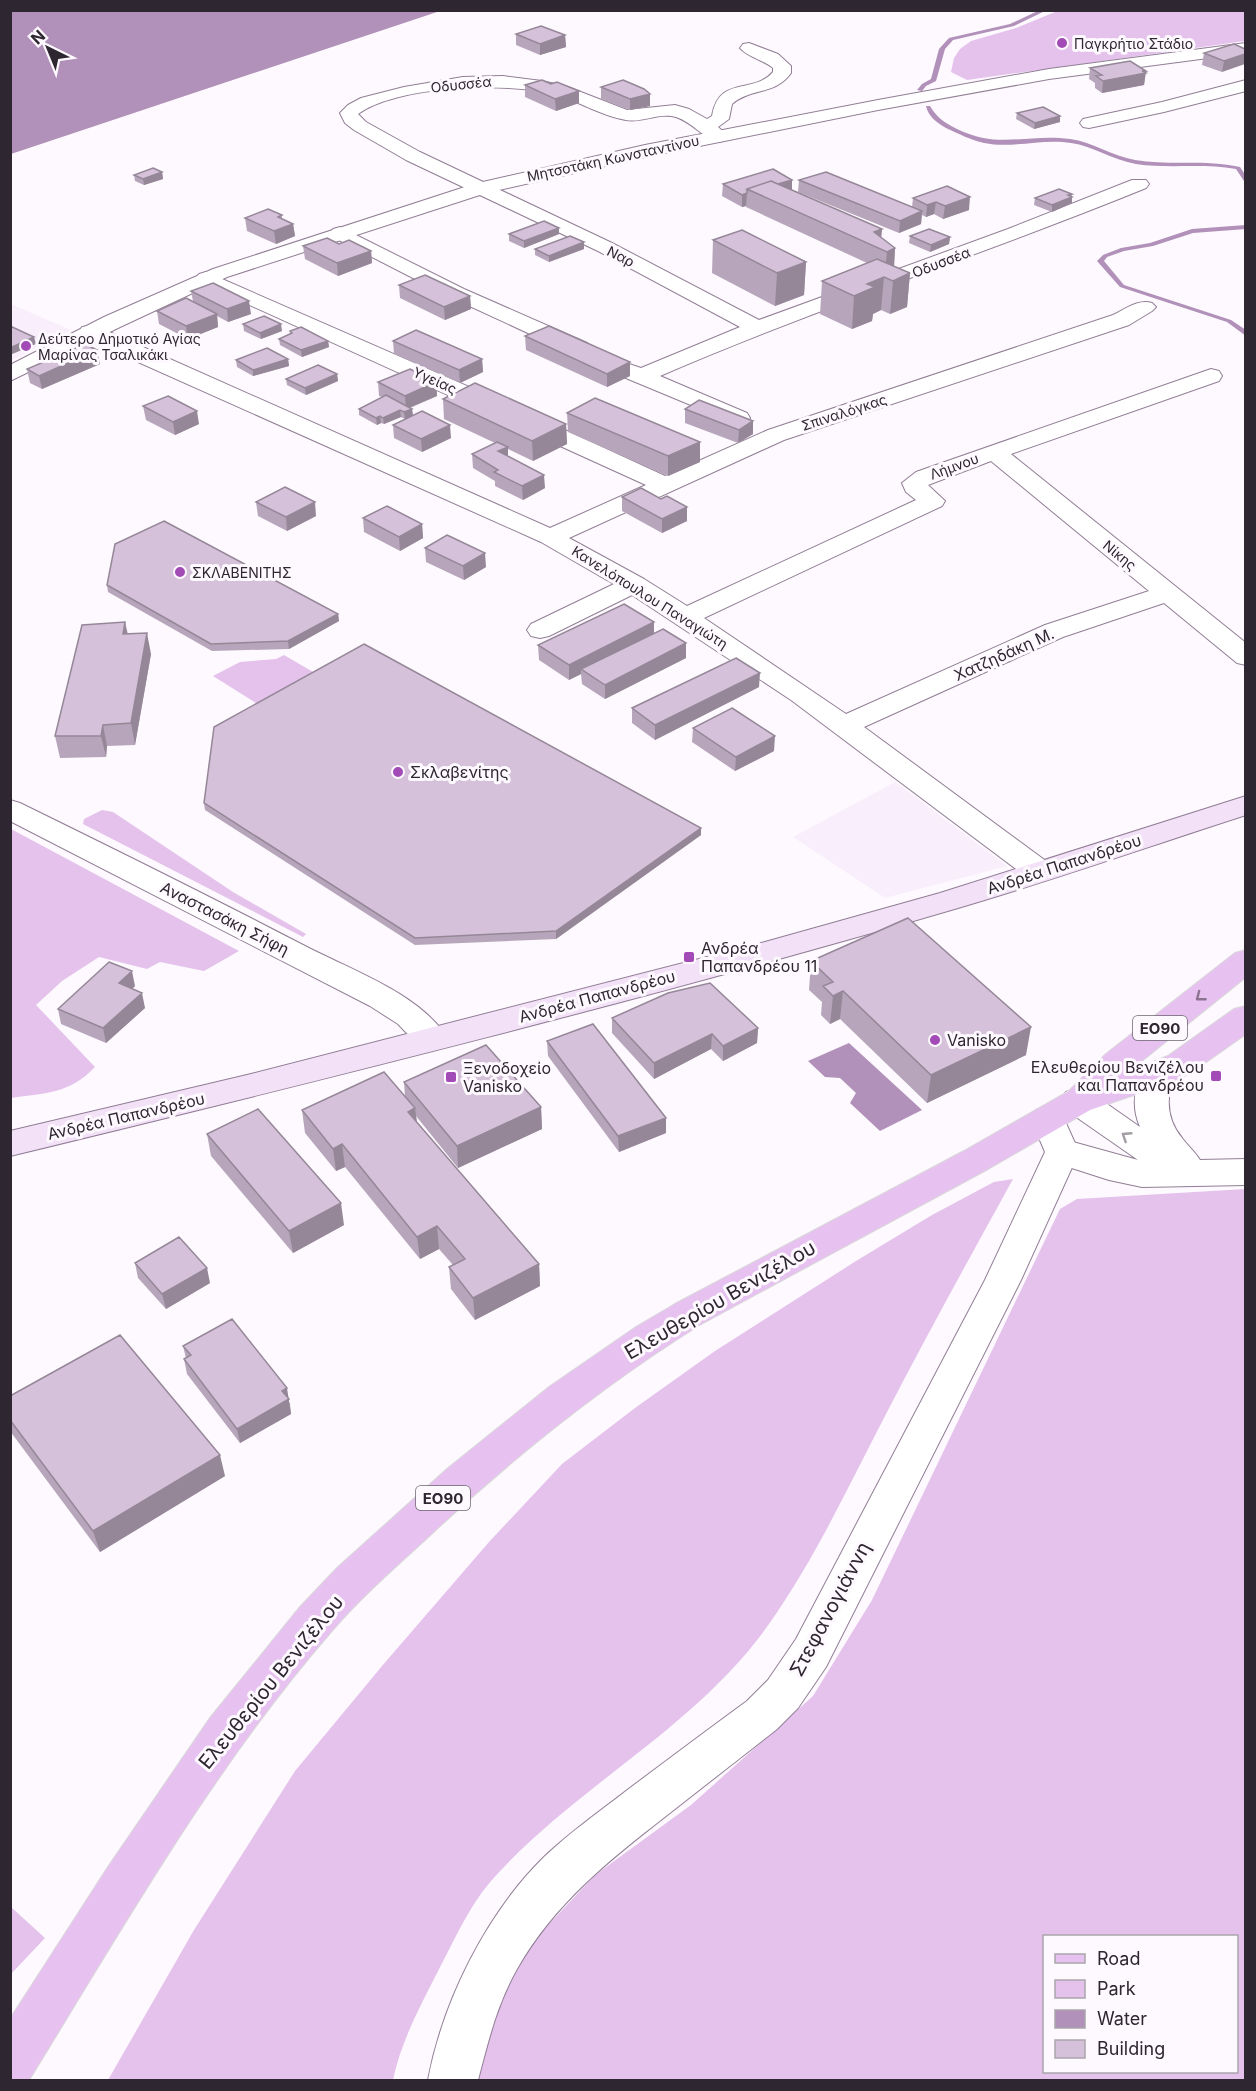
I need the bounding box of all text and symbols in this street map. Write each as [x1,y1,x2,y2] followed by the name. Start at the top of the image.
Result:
[18,18,78,78] north arrow
[26,26,49,49] text: N
[1074,35,1193,52] place label: Παγκρήτιο Στάδιο
[1055,36,1069,50] marker: Παγκρήτιο Στάδιο
[430,72,492,96] street label: Οδυσσέα
[525,131,701,185] street label: Μητσοτάκη Κωνσταντίνου
[604,242,638,270] street label: Ναρ
[909,243,973,281] street label: Οδυσσέα
[38,330,201,363] place label: Δεύτερο Δημοτικό Αγίας Μαρίνας Τσαλικάκι
[19,339,33,353] marker: Δεύτερο Δημοτικό Αγίας Μαρίνας Τσαλικάκι
[411,363,460,397] street label: Υγείας
[799,390,889,434] street label: Σπιναλόγκας
[927,449,981,483] street label: Λήμνου
[1100,536,1140,574] street label: Νίκης
[569,542,731,652] street label: Κανελόπουλου Παναγιώτη
[192,564,292,581] place label: ΣΚΛΑΒΕΝΙΤΗΣ
[173,565,187,579] marker: ΣΚΛΑΒΕΝΙΤΗΣ
[951,623,1057,685] street label: Χατζηδάκη Μ.
[410,762,509,782] place label: Σκλαβενίτης
[391,765,405,779] marker: Σκλαβενίτης
[984,830,1144,898] street label: Ανδρέα Παπανδρέου
[157,877,293,959] street label: Αναστασάκη Σήφη
[701,938,817,976] place label: Ανδρέα Παπανδρέου 11
[682,950,696,964] marker: Ανδρέα Παπανδρέου 11
[517,965,677,1027] street label: Ανδρέα Παπανδρέου
[1196,989,1207,1000] one-way arrow
[1133,1016,1187,1040] road number: ΕΟ90
[947,1030,1006,1050] place label: Vanisko
[928,1033,942,1047] marker: Vanisko
[1031,1057,1204,1095] place label: Ελευθερίου Βενιζέλου και Παπανδρέου
[463,1058,551,1096] place label: Ξενοδοχείο Vanisko
[1209,1069,1223,1083] marker: Ελευθερίου Βενιζέλου και Παπανδρέου
[444,1070,458,1084] marker: Ξενοδοχείο Vanisko
[45,1088,207,1144] street label: Ανδρέα Παπανδρέου
[1122,1132,1133,1143] one-way arrow
[620,1235,820,1365] street label: Ελευθερίου Βενιζέλου
[416,1486,470,1510] road number: ΕΟ90
[784,1538,876,1680] street label: Στεφανογιάννη
[194,1590,348,1774] street label: Ελευθερίου Βενιζέλου
[1043,1935,1238,2073] legend
[1097,1948,1140,1969] text: Road
[1097,1978,1136,1999] text: Park
[1097,2008,1147,2029] text: Water
[1097,2038,1165,2059] text: Building

